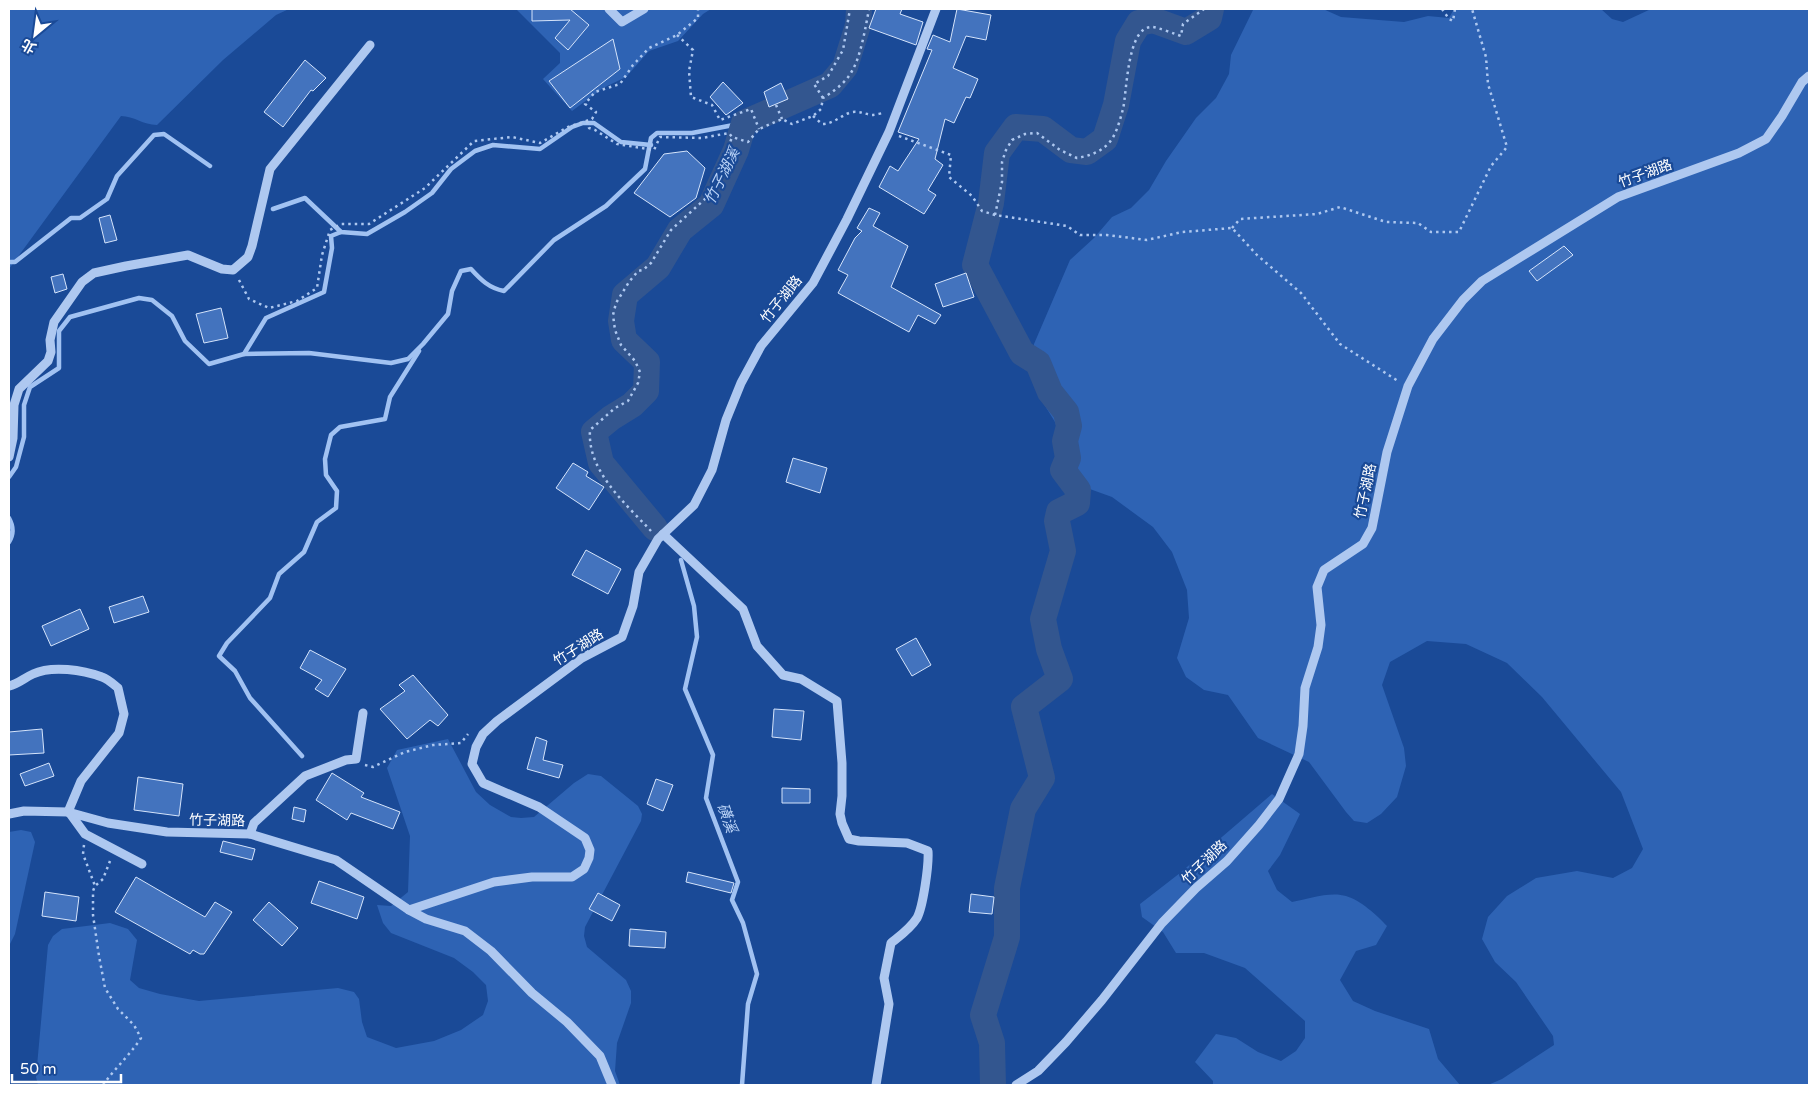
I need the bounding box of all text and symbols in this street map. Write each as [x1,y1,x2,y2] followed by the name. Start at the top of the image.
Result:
[10,10,60,60] north arrow
[19,35,39,57] text: 北
[701,143,744,207] water label: 竹子湖溪
[1616,156,1674,191] street label: 竹子湖路
[757,272,806,326] street label: 竹子湖路
[1351,462,1380,520] street label: 竹子湖路
[550,625,607,669] street label: 竹子湖路
[713,801,741,837] water label: 磺溪
[189,812,245,829] street label: 竹子湖路
[1178,837,1230,888] street label: 竹子湖路
[12,1052,121,1084] scale bar
[20,1060,57,1078] text: 50 m

